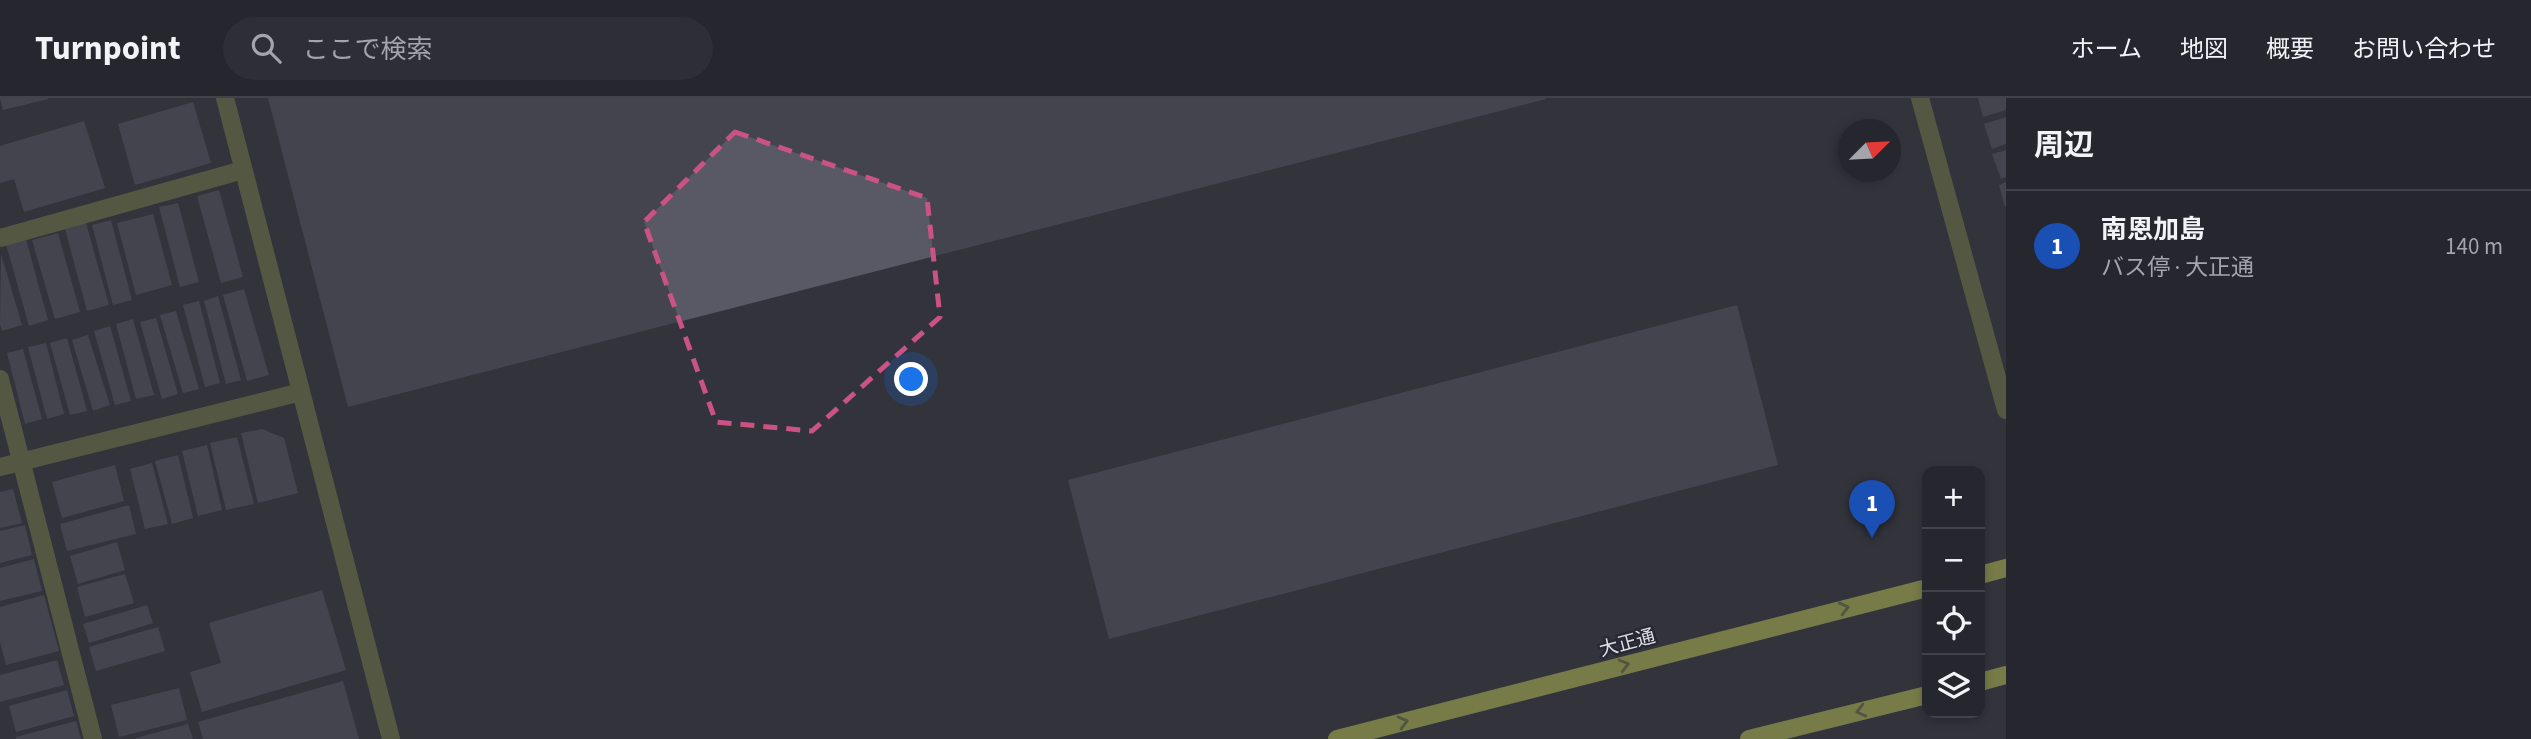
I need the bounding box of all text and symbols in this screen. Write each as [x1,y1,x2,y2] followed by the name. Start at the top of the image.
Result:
[223,17,713,80] search box
[35,25,181,72] text: Turnpoint
[247,29,285,67] icon: search
[303,31,433,68] text: ここで検索
[2071,32,2142,67] text: ホーム
[2180,32,2228,67] text: 地図
[2266,32,2314,67] text: 概要
[2352,32,2496,67] text: お問い合わせ
[1838,119,1901,182] north arrow
[2034,124,2094,167] text: 周辺
[2101,211,2205,248] text: 南恩加島
[2051,230,2063,263] text: 1
[2445,230,2503,263] text: 140 m
[2101,251,2254,284] text: バス停 · 大正通
[894,362,928,396] your location
[1922,466,1985,718] map controls
[1922,466,1985,529] button: +
[1849,480,1895,538] pin: 1
[1922,529,1985,592] button: −
[1922,592,1985,655] button: locate
[1838,602,1850,616] one-way arrow
[1596,623,1658,664] street label: 大正通
[1922,655,1985,718] button: layers
[1617,658,1629,673] one-way arrow
[1855,703,1867,717] one-way arrow
[1397,716,1409,730] one-way arrow

